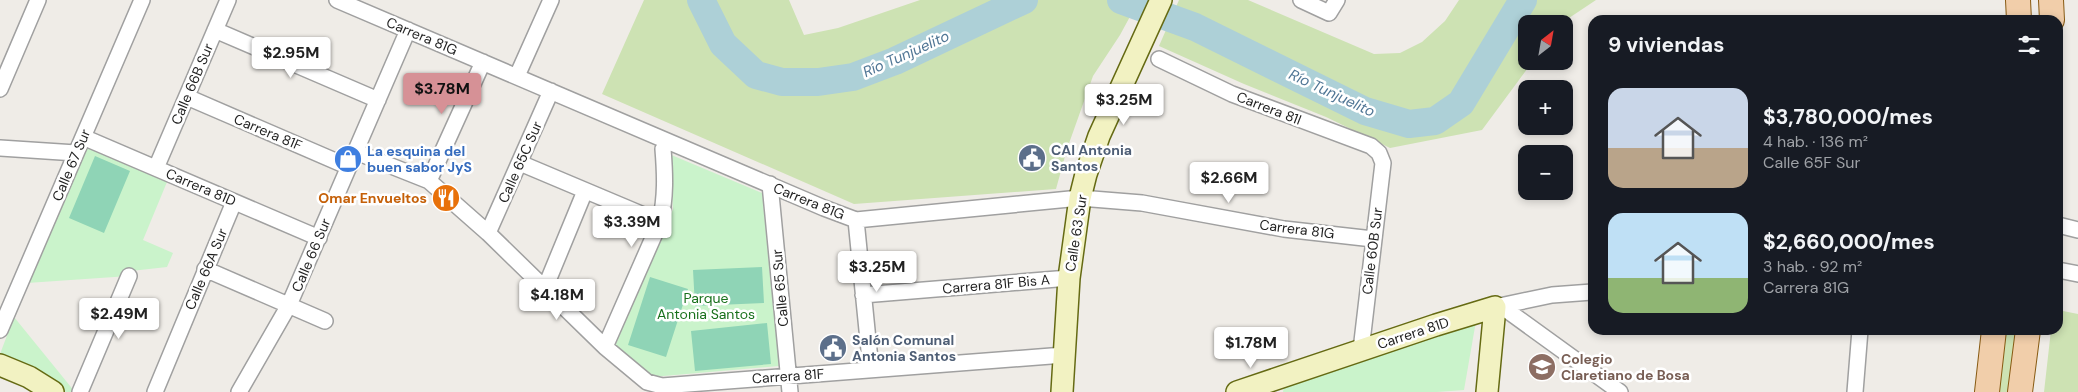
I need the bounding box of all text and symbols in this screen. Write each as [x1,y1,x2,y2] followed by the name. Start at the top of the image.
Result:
[384,13,460,59] street label: Carrera 81G
[1518,15,1572,70] north arrow
[1518,15,1573,200] map controls
[860,26,953,82] water label: Río Tunjuelito
[1608,31,1724,59] text: 9 viviendas
[2015,31,2043,59] icon: filters
[250,36,332,79] pin: $2.95M
[167,41,217,127] street label: Calle 66B Sur
[263,42,319,63] text: $2.95M
[1286,64,1378,122] water label: Río Tunjuelito
[401,72,483,115] pin: $3.78M
[414,78,470,99] text: $3.78M
[1518,80,1573,135] button: +
[1083,84,1165,126] pin: $3.25M
[1234,87,1304,129] street label: Carrera 81I
[1096,89,1152,110] text: $3.25M
[1763,103,1933,131] text: $3,780,000/mes
[1648,108,1708,168] icon: home
[231,110,305,155] street label: Carrera 81F
[494,118,546,206] street label: Calle 65C Sur
[48,126,94,204] street label: Calle 67 Sur
[1763,131,1868,152] text: 4 hab. · 136 m²
[1051,141,1132,175] place label: CAI Antonia Santos
[367,142,472,176] place label: La esquina del buen sabor JyS
[1017,143,1047,173] public building icon: CAI Antonia Santos
[333,144,363,174] shop icon: La esquina del buen sabor JyS
[1518,145,1573,200] button: −
[1763,152,1860,173] text: Calle 65F Sur
[1188,162,1270,204] pin: $2.66M
[163,164,239,210] street label: Carrera 81D
[1201,167,1257,188] text: $2.66M
[771,179,847,223] street label: Carrera 81G
[431,183,461,213] restaurant icon: Omar Envueltos
[318,189,427,207] place label: Omar Envueltos
[1061,193,1091,273] street label: Calle 63 Sur
[591,206,673,248] pin: $3.39M
[1358,207,1386,295] street label: Calle 60B Sur
[604,211,660,232] text: $3.39M
[287,215,335,295] street label: Calle 66 Sur
[1258,215,1336,243] street label: Carrera 81G
[181,225,231,313] street label: Calle 66A Sur
[1763,228,1935,256] text: $2,660,000/mes
[1648,233,1708,293] icon: home
[768,249,792,327] street label: Calle 65 Sur
[836,250,918,293] pin: $3.25M
[849,256,905,277] text: $3.25M
[1763,256,1862,277] text: 3 hab. · 92 m²
[941,270,1051,298] street label: Carrera 81F Bis A
[1763,277,1849,298] text: Carrera 81G
[516,278,598,321] pin: $4.18M
[530,284,584,305] text: $4.18M
[657,289,755,323] park label: Parque Antonia Santos
[78,298,160,340] pin: $2.49M
[90,303,148,324] text: $2.49M
[1375,313,1451,353] street label: Carrera 81D
[1210,326,1292,369] pin: $1.78M
[852,331,956,365] place label: Salón Comunal Antonia Santos
[1225,332,1277,353] text: $1.78M
[818,333,848,363] public building icon: Salón Comunal Antonia Santos
[1561,350,1690,384] place label: Colegio Claretiano de Bosa
[1527,352,1557,382] school or university icon: Colegio Claretiano de Bosa
[751,364,825,388] street label: Carrera 81F

